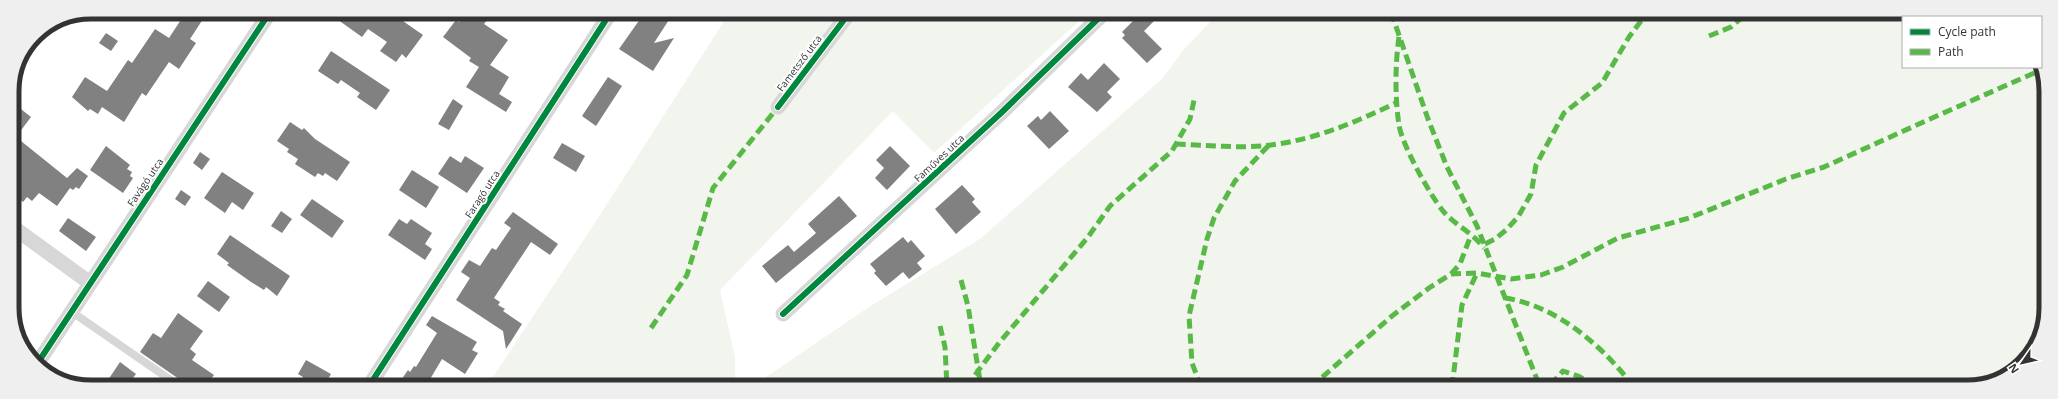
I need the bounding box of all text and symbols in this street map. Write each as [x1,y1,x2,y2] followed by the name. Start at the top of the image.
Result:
[1902,16,2042,68] legend
[1938,23,1996,40] text: Cycle path
[773,32,825,94] street label: Fametsző utca
[1938,43,1964,60] text: Path
[911,131,967,185] street label: Faműves utca
[124,155,166,209] street label: Favágó utca
[461,167,503,221] street label: Faragó utca
[2002,343,2042,383] north arrow
[2005,361,2022,377] text: N

